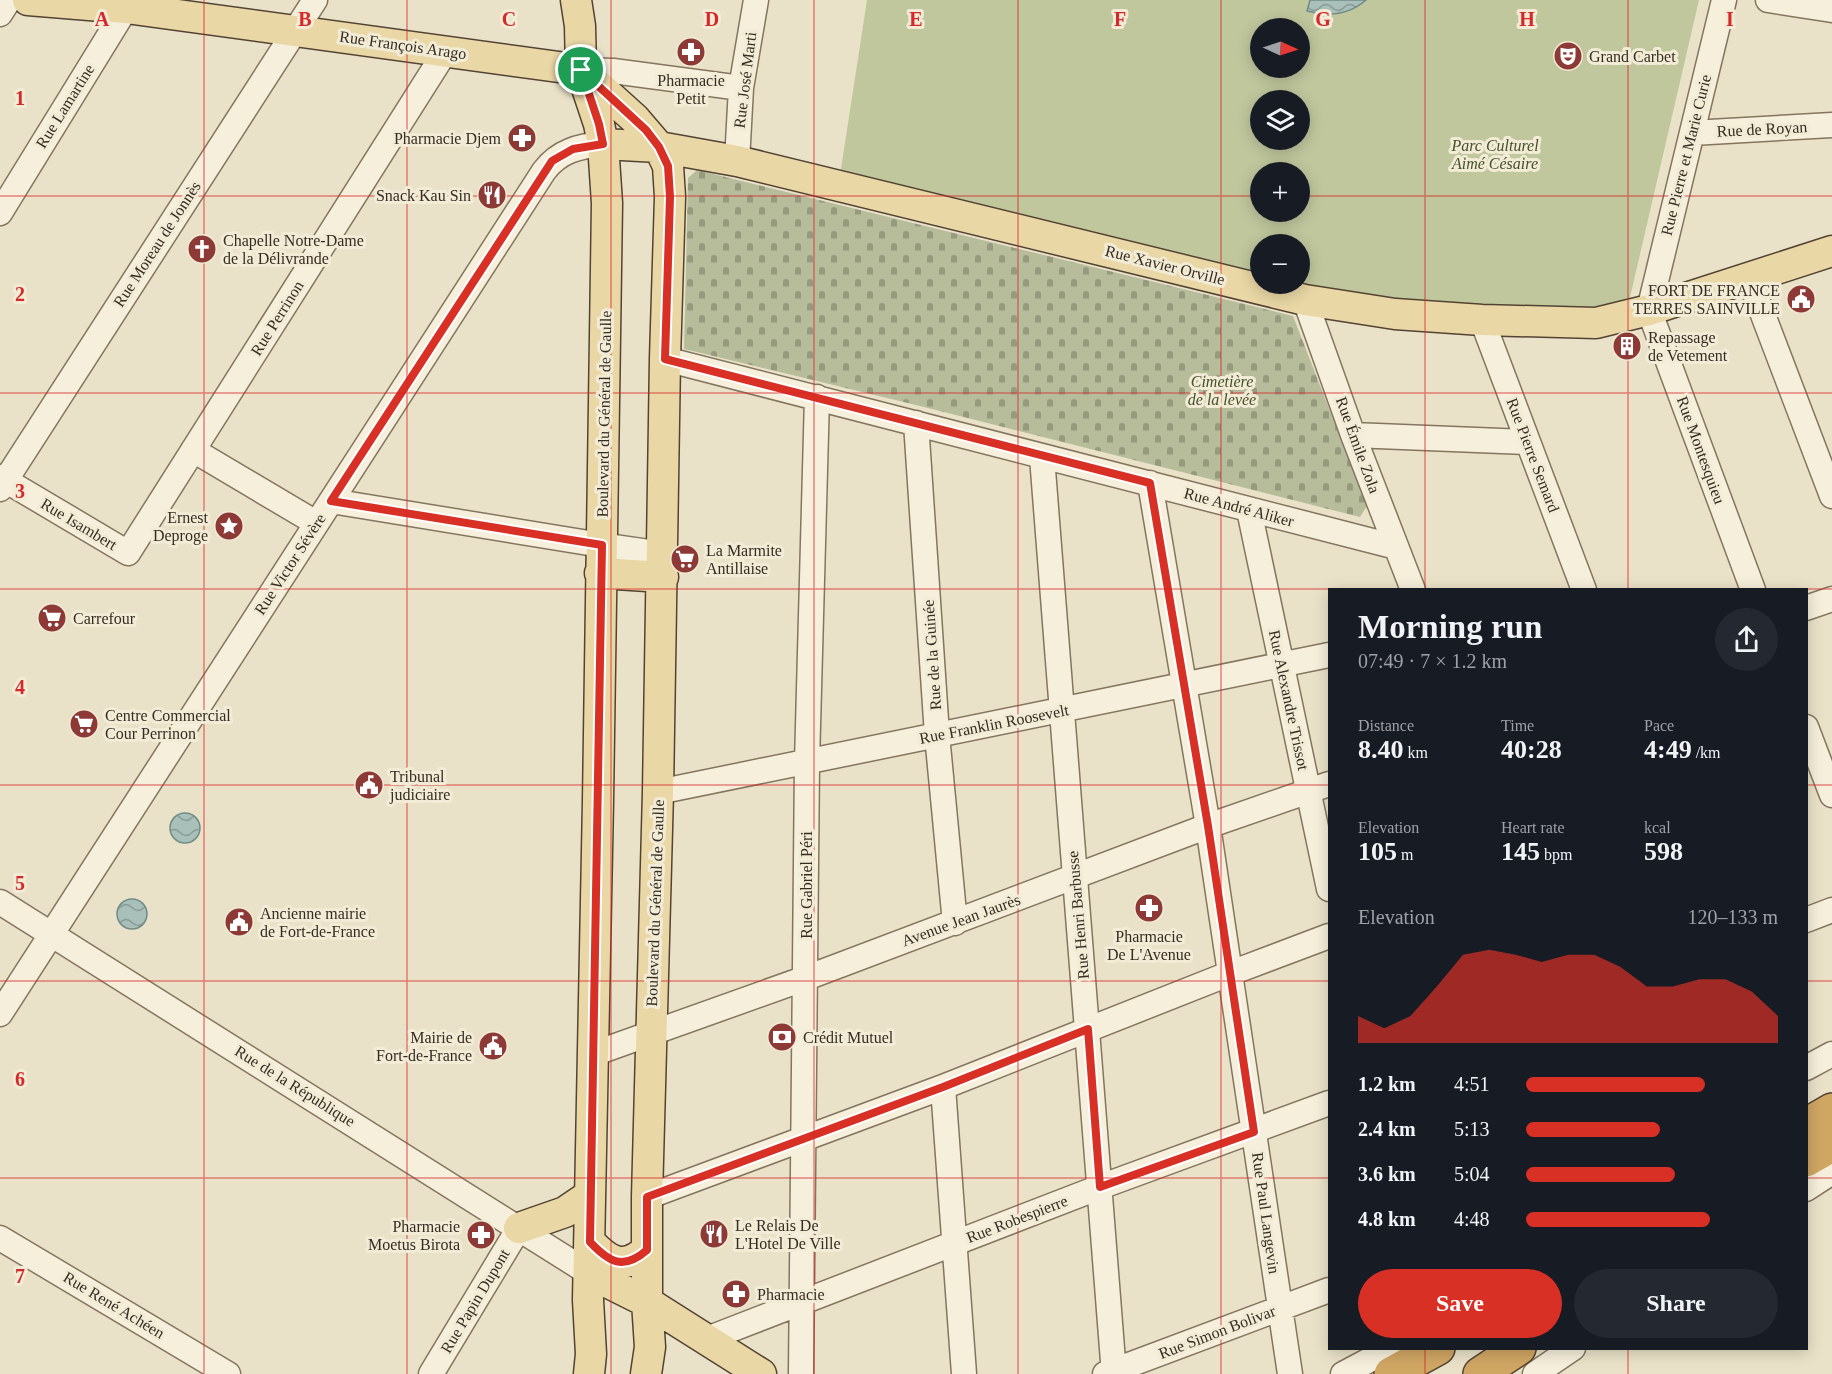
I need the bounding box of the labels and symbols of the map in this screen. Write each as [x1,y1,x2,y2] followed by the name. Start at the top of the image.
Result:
[95,8,110,30] text: A
[298,8,312,30] text: B
[502,8,516,30] text: C
[705,8,719,30] text: D
[909,8,923,30] text: E
[1114,8,1126,30] text: F
[1315,8,1331,30] text: G
[1519,8,1535,30] text: H
[1726,8,1734,30] text: I
[1250,18,1310,78] north arrow
[338,28,468,63] street label: Rue François Arago
[731,30,759,129] street label: Rue José Marti
[675,36,707,68] pharmacy icon: Pharmacie Petit
[1552,40,1584,72] theatre icon: Grand Carbet
[555,44,606,95] pin
[1589,48,1676,65] place label: Grand Carbet
[32,61,98,151] street label: Rue Lamartine
[657,72,725,107] place label: Pharmacie Petit
[1658,73,1714,237] street label: Rue Pierre et Marie Curie
[15,87,25,109] text: 1
[1716,118,1808,141] street label: Rue de Royan
[506,122,538,154] pharmacy icon: Pharmacie Djem
[394,130,502,148] place label: Pharmacie Djem
[1450,137,1539,172] park label: Parc Culturel Aimé Césaire
[110,178,204,310] street label: Rue Moreau de Jonnès
[476,179,508,211] restaurant icon: Snack Kau Sin
[376,187,471,204] place label: Snack Kau Sin
[223,232,364,267] place label: Chapelle Notre-Dame de la Délivrande
[186,233,218,265] church icon: Chapelle Notre-Dame de la Délivrande
[1103,242,1227,288] street label: Rue Xavier Orville
[247,278,307,358] street label: Rue Perrinon
[1633,282,1780,317] place label: FORT DE FRANCE TERRES SAINVILLE
[15,283,25,305] text: 2
[1785,283,1817,315] public building icon: FORT DE FRANCE TERRES SAINVILLE
[594,310,614,518] street label: Boulevard du Général de Gaulle
[1648,329,1728,364] place label: Repassage de Vetement
[1611,330,1643,362] building icon: Repassage de Vetement
[1188,373,1256,408] park label: Cimetière de la levée
[1333,394,1384,496] street label: Rue Émile Zola
[1673,394,1728,506] street label: Rue Montesquieu
[1503,396,1563,514] street label: Rue Pierre Semard
[15,480,25,502] text: 3
[1182,484,1296,530] street label: Rue André Aliker
[38,495,121,554] street label: Rue Isambert
[153,509,209,545] place label: Ernest Deproge
[213,510,245,542] place icon: Ernest Deproge
[251,510,329,618] street label: Rue Victor Sévère
[706,542,782,577] place label: La Marmite Antillaise
[669,543,701,575] supermarket icon: La Marmite Antillaise
[920,599,944,711] street label: Rue de la Guinée
[36,602,68,634] supermarket icon: Carrefour
[73,610,136,627] place label: Carrefour
[1266,628,1312,772] street label: Rue Alexandre Trissot
[15,676,25,698] text: 4
[918,701,1071,747] street label: Rue Franklin Roosevelt
[105,707,231,742] place label: Centre Commercial Cour Perrinon
[68,708,100,740] supermarket icon: Centre Commercial Cour Perrinon
[389,768,450,804] place label: Tribunal judiciaire
[353,769,385,801] public building icon: Tribunal judiciaire
[643,799,667,1007] street label: Boulevard du Général de Gaulle
[798,831,815,939] street label: Rue Gabriel Péri
[1064,850,1092,980] street label: Rue Henri Barbusse
[15,872,25,894] text: 5
[899,891,1023,949] street label: Avenue Jean Jaurès
[1133,892,1165,924] pharmacy icon: Pharmacie De L'Avenue
[260,905,375,940] place label: Ancienne mairie de Fort-de-France
[223,906,255,938] public building icon: Ancienne mairie de Fort-de-France
[1107,928,1191,963] place label: Pharmacie De L'Avenue
[766,1021,798,1053] bank icon: Crédit Mutuel
[376,1029,472,1064] place label: Mairie de Fort-de-France
[803,1029,894,1046] place label: Crédit Mutuel
[477,1030,509,1062] public building icon: Mairie de Fort-de-France
[231,1042,358,1131] street label: Rue de la République
[15,1068,25,1090] text: 6
[1248,1151,1283,1275] street label: Rue Paul Langevin
[964,1192,1070,1247] street label: Rue Robespierre
[735,1217,841,1252] place label: Le Relais De L'Hotel De Ville
[368,1218,460,1253] place label: Pharmacie Moetus Birota
[698,1218,730,1250] restaurant icon: Le Relais De L'Hotel De Ville
[465,1219,497,1251] pharmacy icon: Pharmacie Moetus Birota
[437,1245,514,1357] street label: Rue Papin Dupont
[15,1265,25,1287] text: 7
[60,1268,168,1342] street label: Rue René Achéen
[720,1278,752,1310] pharmacy icon: Pharmacie
[757,1286,825,1303] place label: Pharmacie
[1156,1302,1278,1362] street label: Rue Simon Bolivar

